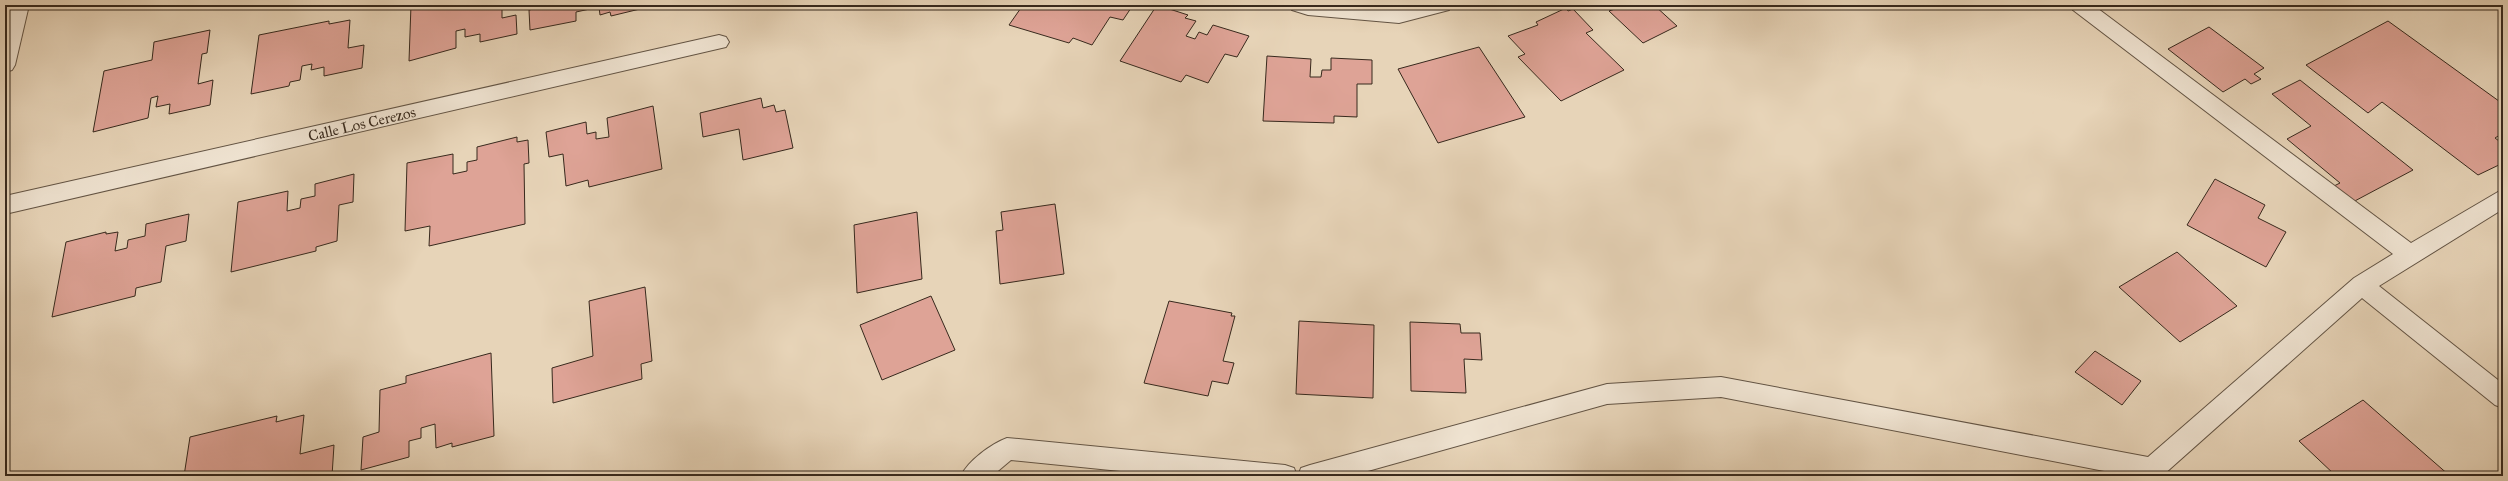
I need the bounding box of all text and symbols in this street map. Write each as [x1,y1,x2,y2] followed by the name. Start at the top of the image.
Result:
[306,103,418,145] street label: Calle Los Cerezos

